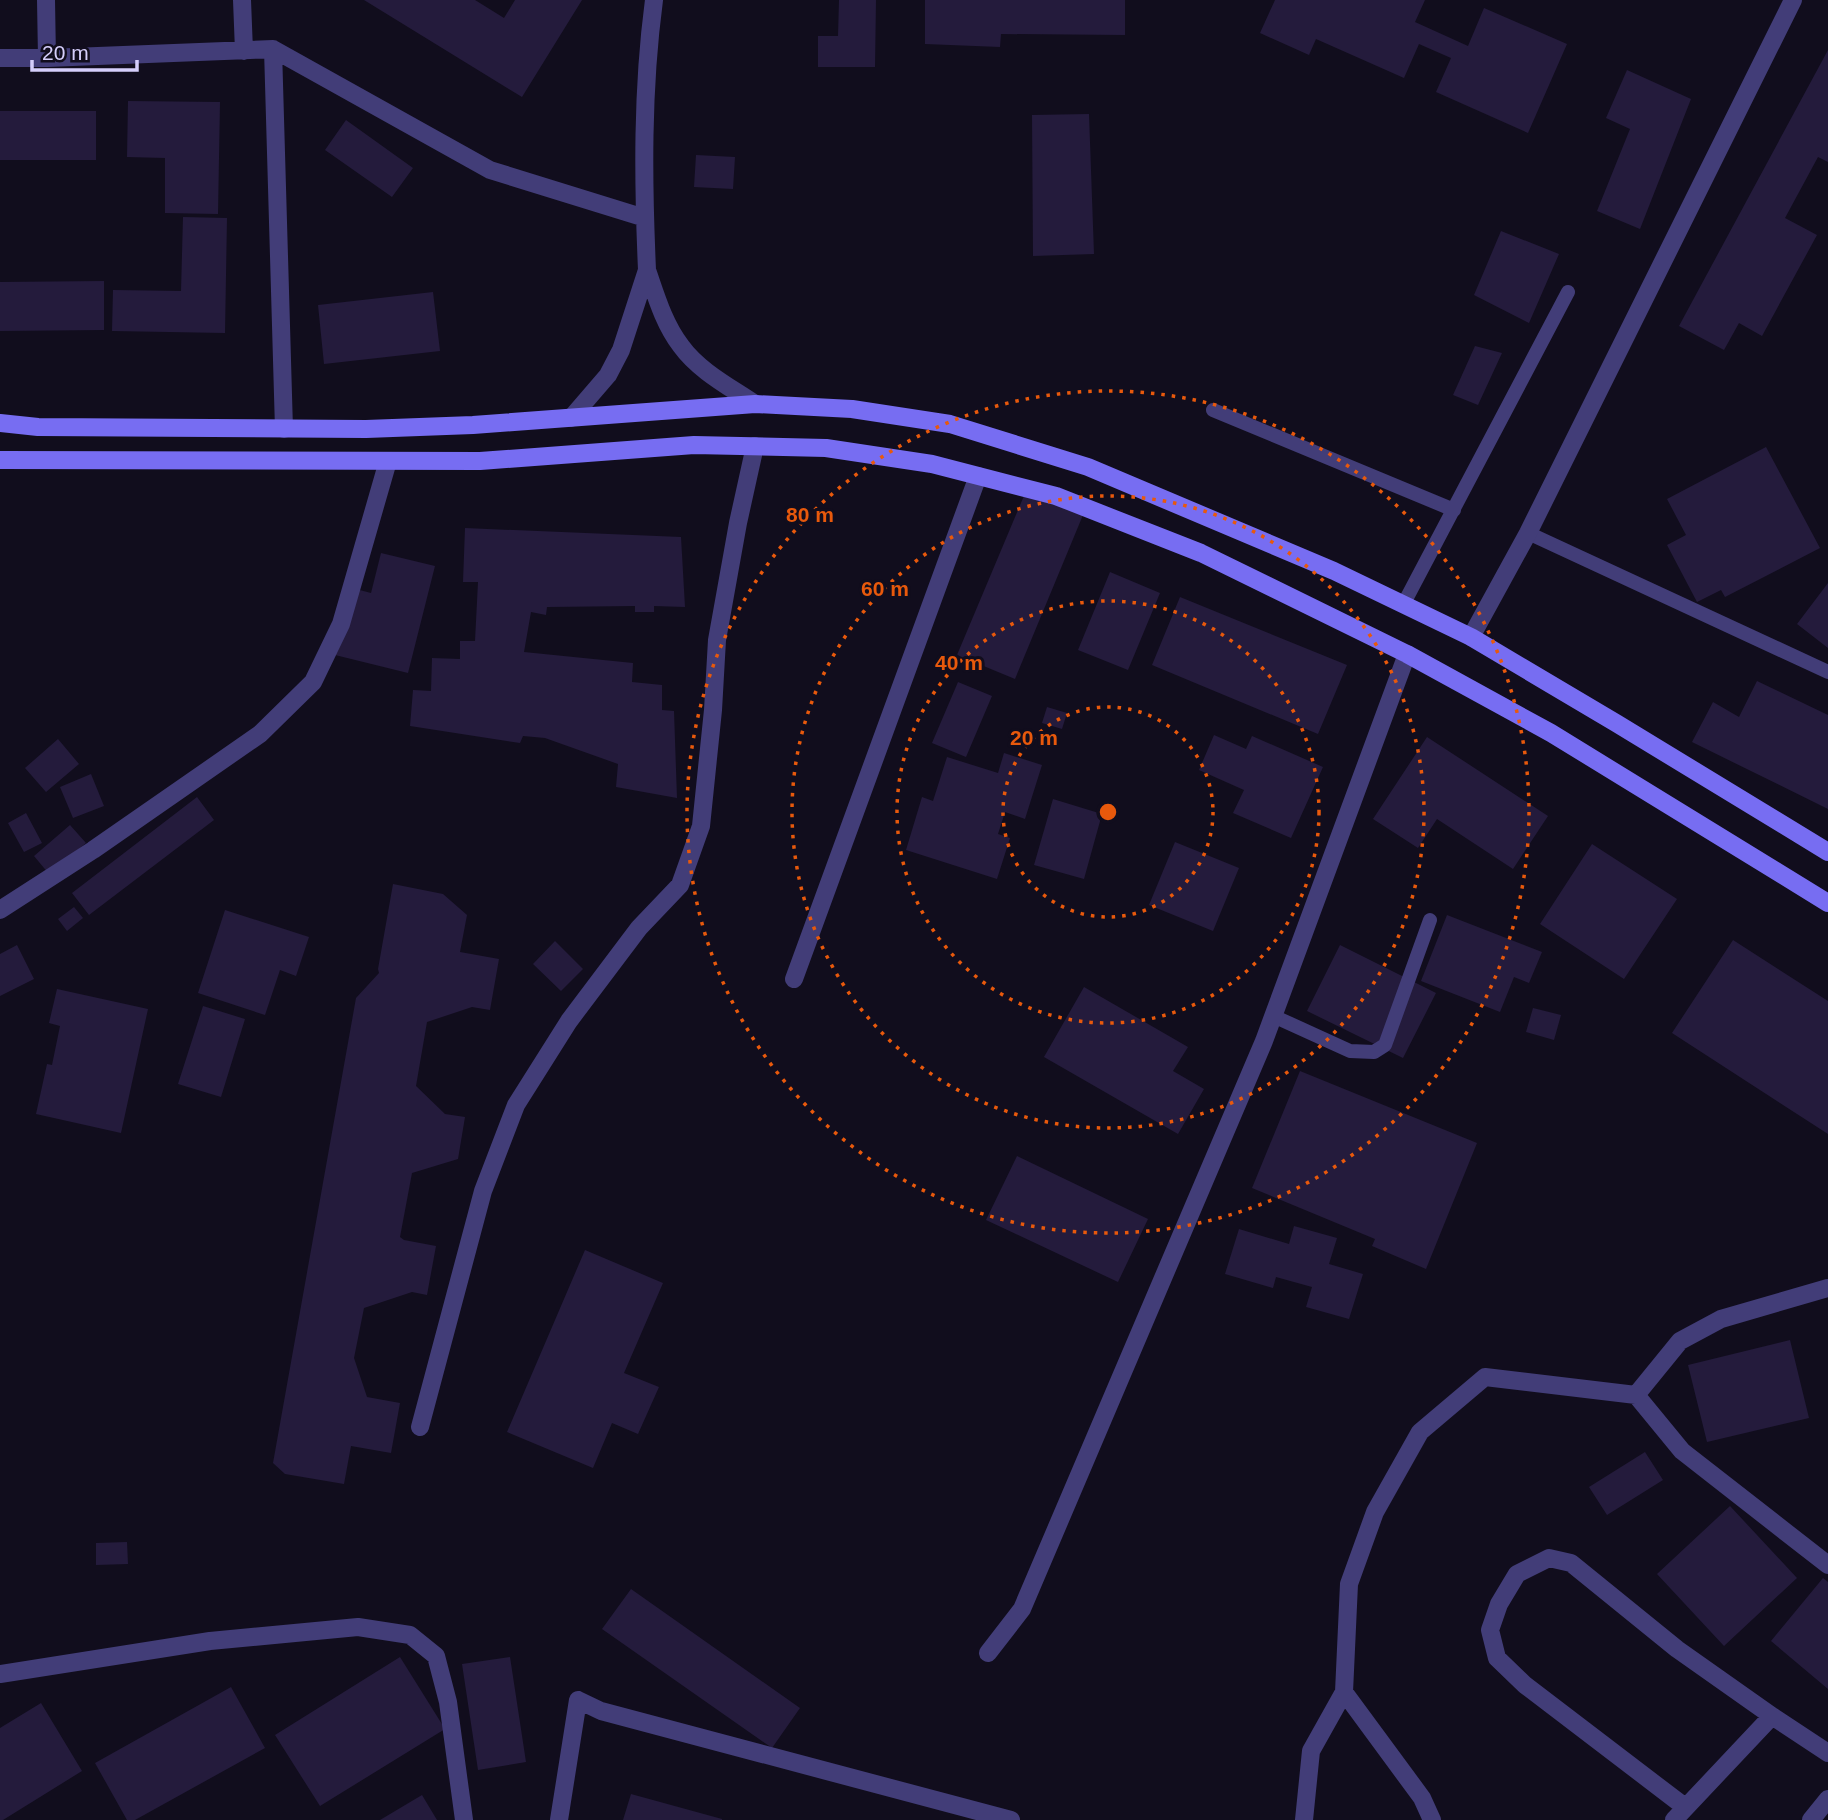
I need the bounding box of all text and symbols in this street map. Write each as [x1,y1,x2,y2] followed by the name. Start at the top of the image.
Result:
[32,28,136,72] scale bar
[42,41,89,64] text: 20 m
[786,503,834,526] text: 80 m
[861,577,909,600] text: 60 m
[935,651,983,674] text: 40 m
[1010,726,1058,749] text: 20 m
[1096,800,1120,824] centre of rings

